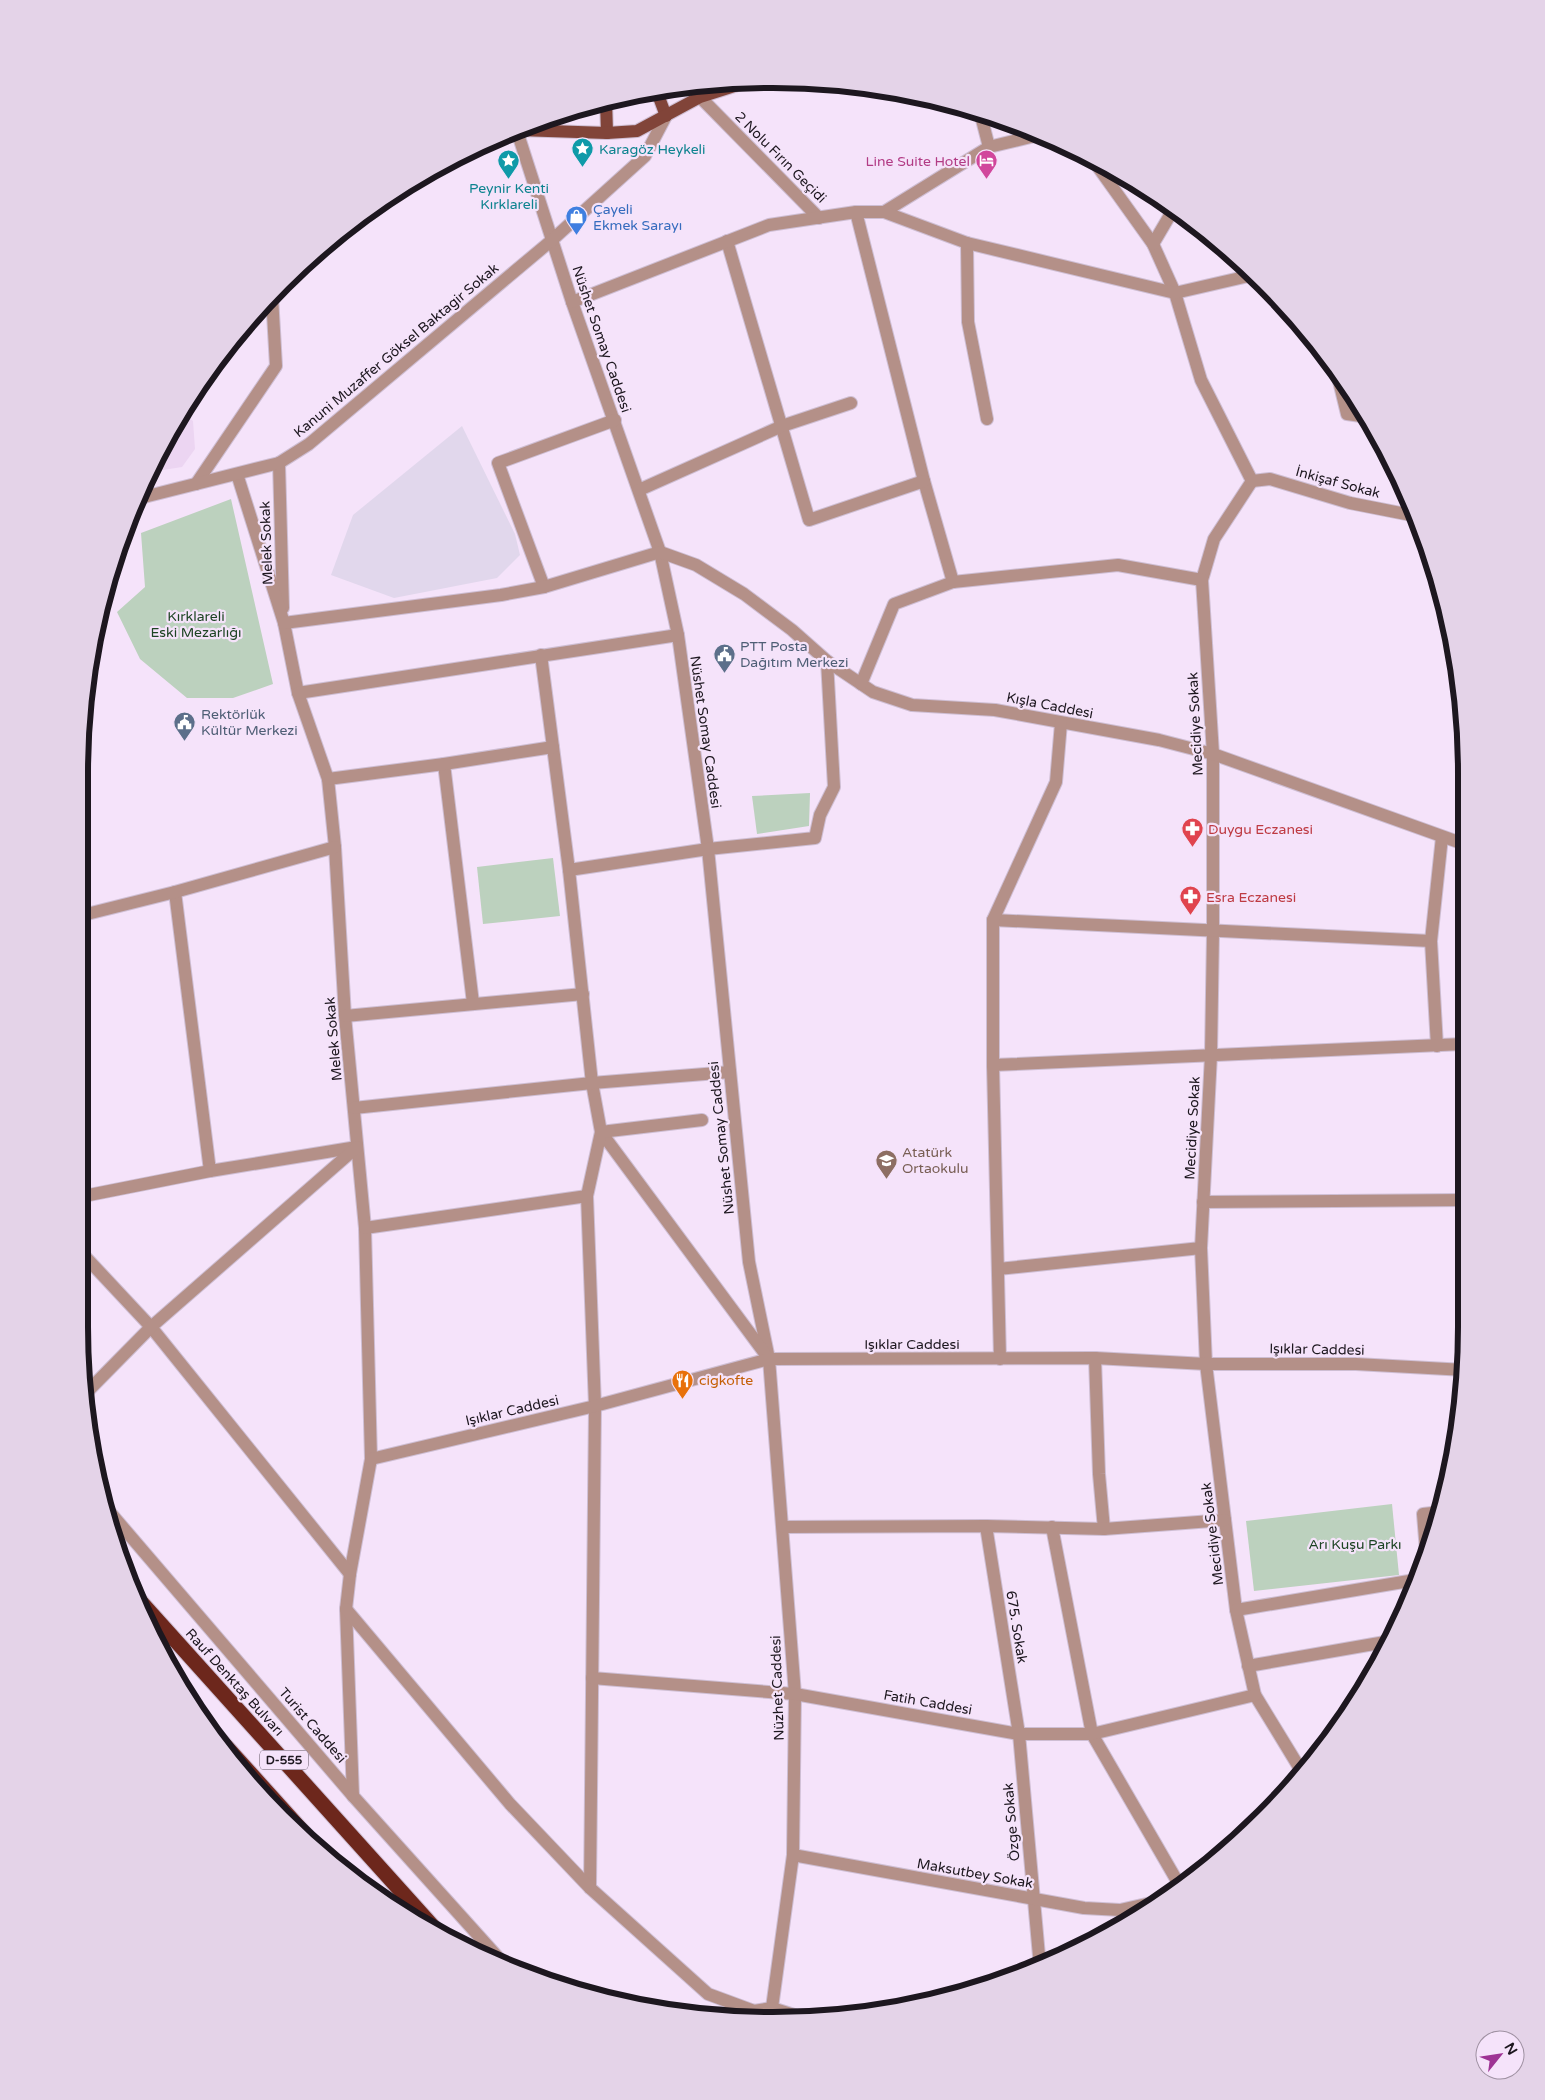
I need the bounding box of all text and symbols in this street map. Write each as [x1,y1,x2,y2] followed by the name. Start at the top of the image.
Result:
[731,108,830,207] street label: 2 Nolu Fırın Geçidi
[571,137,595,168] place icon: Karagöz Heykeli
[599,141,706,158] place label: Karagöz Heykeli
[497,148,521,179] place icon: Peynir Kenti Kırklareli
[974,149,998,180] hotel icon: Line Suite Hotel
[866,153,970,170] place label: Line Suite Hotel
[469,180,549,213] place label: Peynir Kenti Kırklareli
[593,201,682,234] place label: Çayeli Ekmek Sarayı
[565,205,589,236] shop icon: Çayeli Ekmek Sarayı
[290,259,502,441] street label: Kanuni Muzaffer Göksel Baktagir Sokak
[568,264,635,415] street label: Nüshet Somay Caddesi
[1294,463,1382,502] street label: İnkişaf Sokak
[257,500,276,585] street label: Melek Sokak
[150,608,242,641] park label: Kırklareli Eski Mezarlığı
[740,638,848,671] place label: PTT Posta Dağıtım Merkezi
[712,642,736,673] public building icon: PTT Posta Dağıtım Merkezi
[686,655,725,810] street label: Nüshet Somay Caddesi
[1184,671,1207,776] street label: Mecidiye Sokak
[1005,689,1095,722] street label: Kışla Caddesi
[201,706,298,739] place label: Rektörlük Kültür Merkezi
[173,710,197,741] public building icon: Rektörlük Kültür Merkezi
[1180,817,1204,848] pharmacy icon: Duygu Eczanesi
[1208,821,1313,838] place label: Duygu Eczanesi
[1178,885,1202,916] pharmacy icon: Esra Eczanesi
[1206,889,1296,906] place label: Esra Eczanesi
[321,996,346,1082] street label: Melek Sokak
[705,1060,738,1215] street label: Nüshet Somay Caddesi
[1181,1075,1204,1180] street label: Mecidiye Sokak
[902,1144,969,1177] place label: Atatürk Ortaokulu
[874,1148,898,1179] school or university icon: Atatürk Ortaokulu
[864,1336,960,1353] street label: Işıklar Caddesi
[1269,1340,1365,1359] street label: Işıklar Caddesi
[671,1368,695,1399] restaurant icon: cigkofte
[699,1372,753,1389] place label: cigkofte
[464,1391,561,1430] street label: Işıklar Caddesi
[1198,1481,1227,1586] street label: Mecidiye Sokak
[1308,1536,1402,1553] park label: Arı Kuşu Parkı
[1002,1589,1031,1665] street label: 675. Sokak
[182,1625,287,1740] street label: Rauf Denktaş Bulvarı
[767,1635,788,1741] street label: Nüzhet Caddesi
[275,1684,350,1766] street label: Turist Caddesi
[882,1686,973,1719] street label: Fatih Caddesi
[260,1750,308,1770] road number: D-555
[1000,1782,1023,1862] street label: Özge Sokak
[916,1855,1035,1892] street label: Maksutbey Sokak
[1475,2030,1525,2080] north arrow
[1501,2040,1521,2058] text: N

